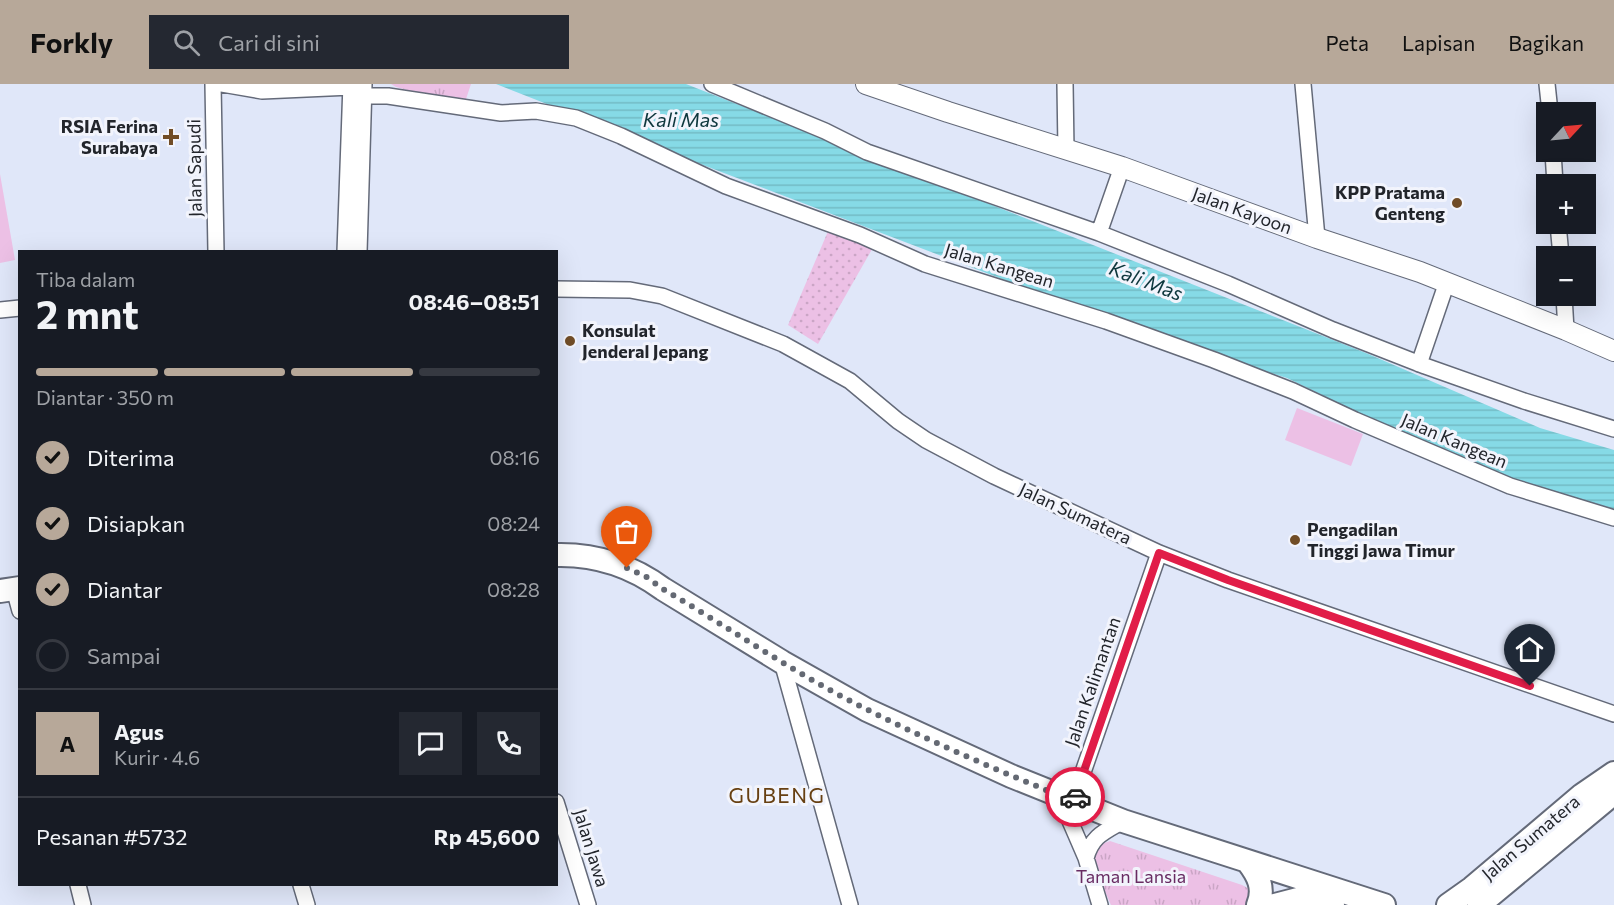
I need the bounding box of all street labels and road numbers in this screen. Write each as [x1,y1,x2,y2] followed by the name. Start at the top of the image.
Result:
[182,119,206,217] street label: Jalan Sapudi
[1189,182,1295,238] street label: Jalan Kayoon
[942,238,1057,292] street label: Jalan Kangean
[1398,408,1511,472] street label: Jalan Kangean
[1016,477,1135,549] street label: Jalan Sumatera
[1060,614,1125,749] street label: Jalan Kalimantan
[1477,790,1584,885] street label: Jalan Sumatera
[570,806,614,889] street label: Jalan Jawa

